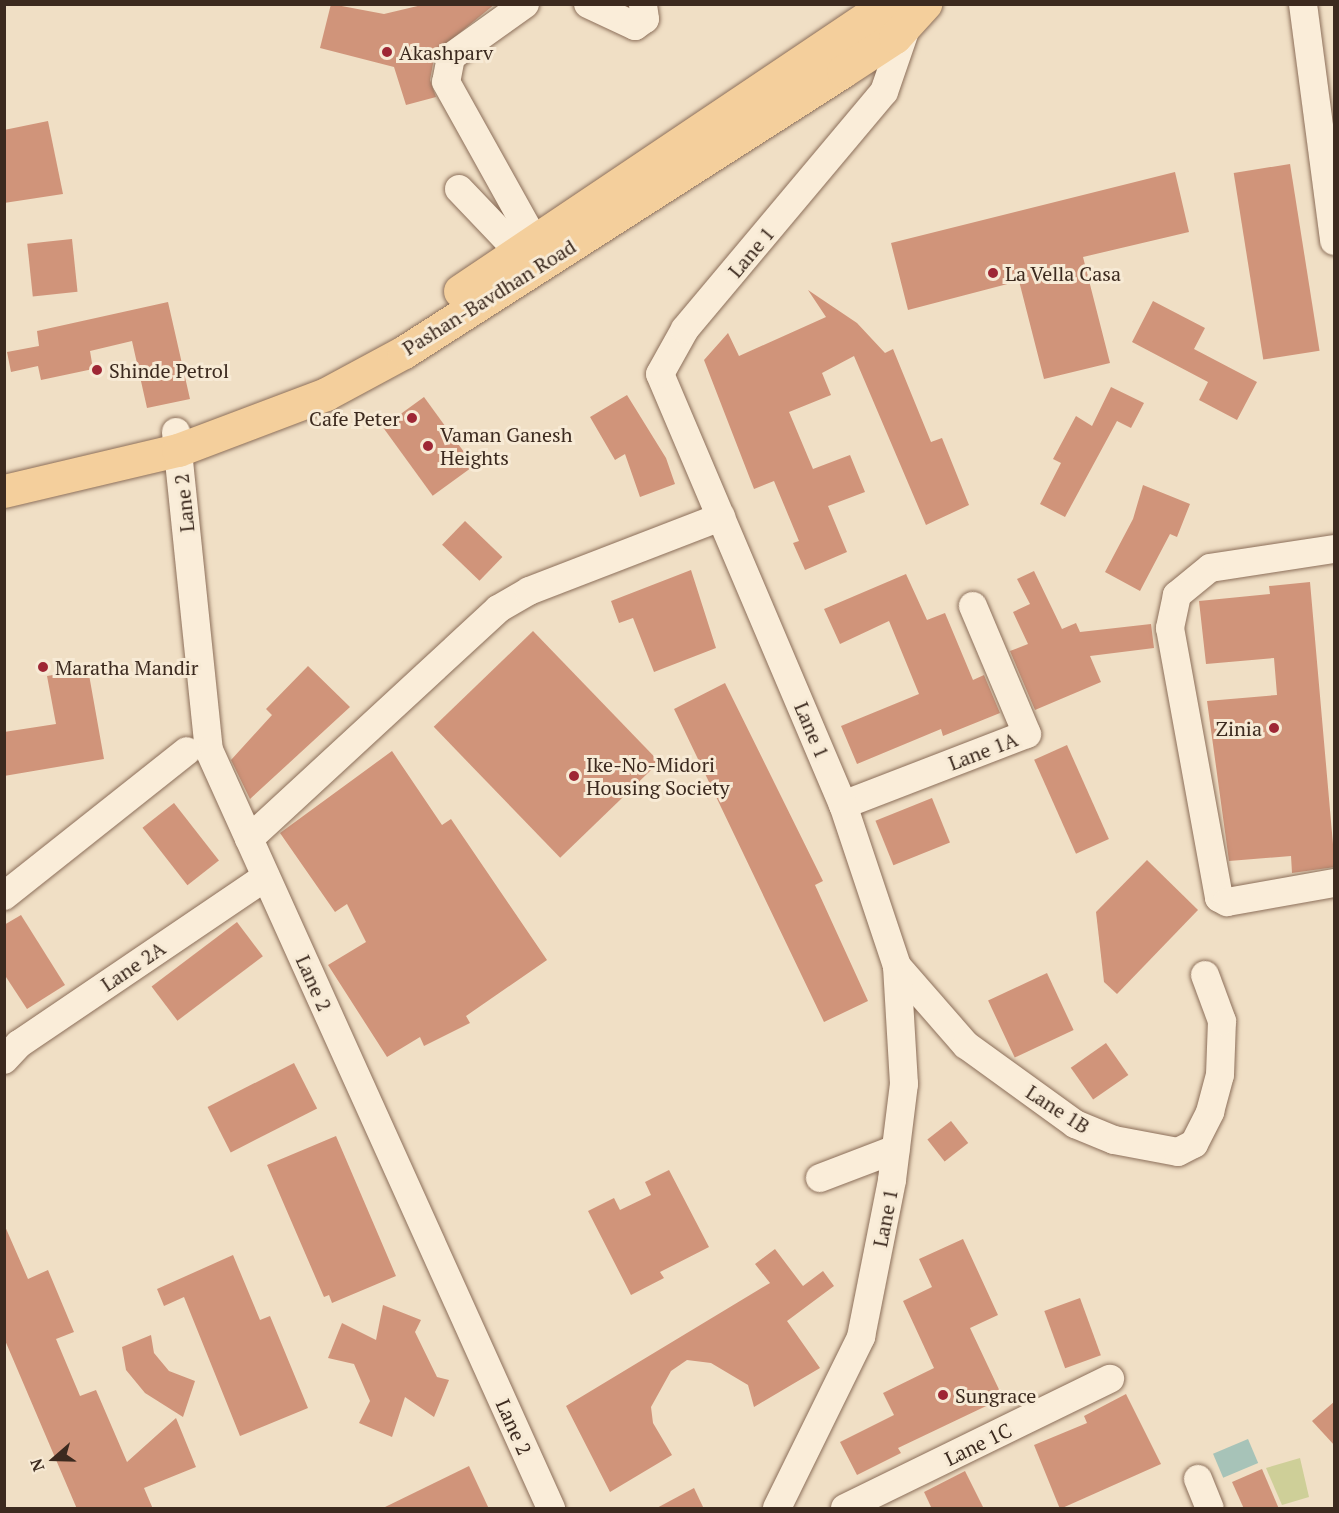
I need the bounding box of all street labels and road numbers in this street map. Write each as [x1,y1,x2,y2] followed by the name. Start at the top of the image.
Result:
[723,222,779,282] street label: Lane 1
[398,234,580,360] street label: Pashan-Bavdhan Road
[169,473,199,533] street label: Lane 2
[790,698,834,762] street label: Lane 1
[945,727,1021,775] street label: Lane 1A
[96,936,170,996] street label: Lane 2A
[291,951,337,1015] street label: Lane 2
[1022,1080,1094,1138] street label: Lane 1B
[868,1187,902,1249] street label: Lane 1
[491,1395,537,1459] street label: Lane 2
[941,1418,1015,1470] street label: Lane 1C

